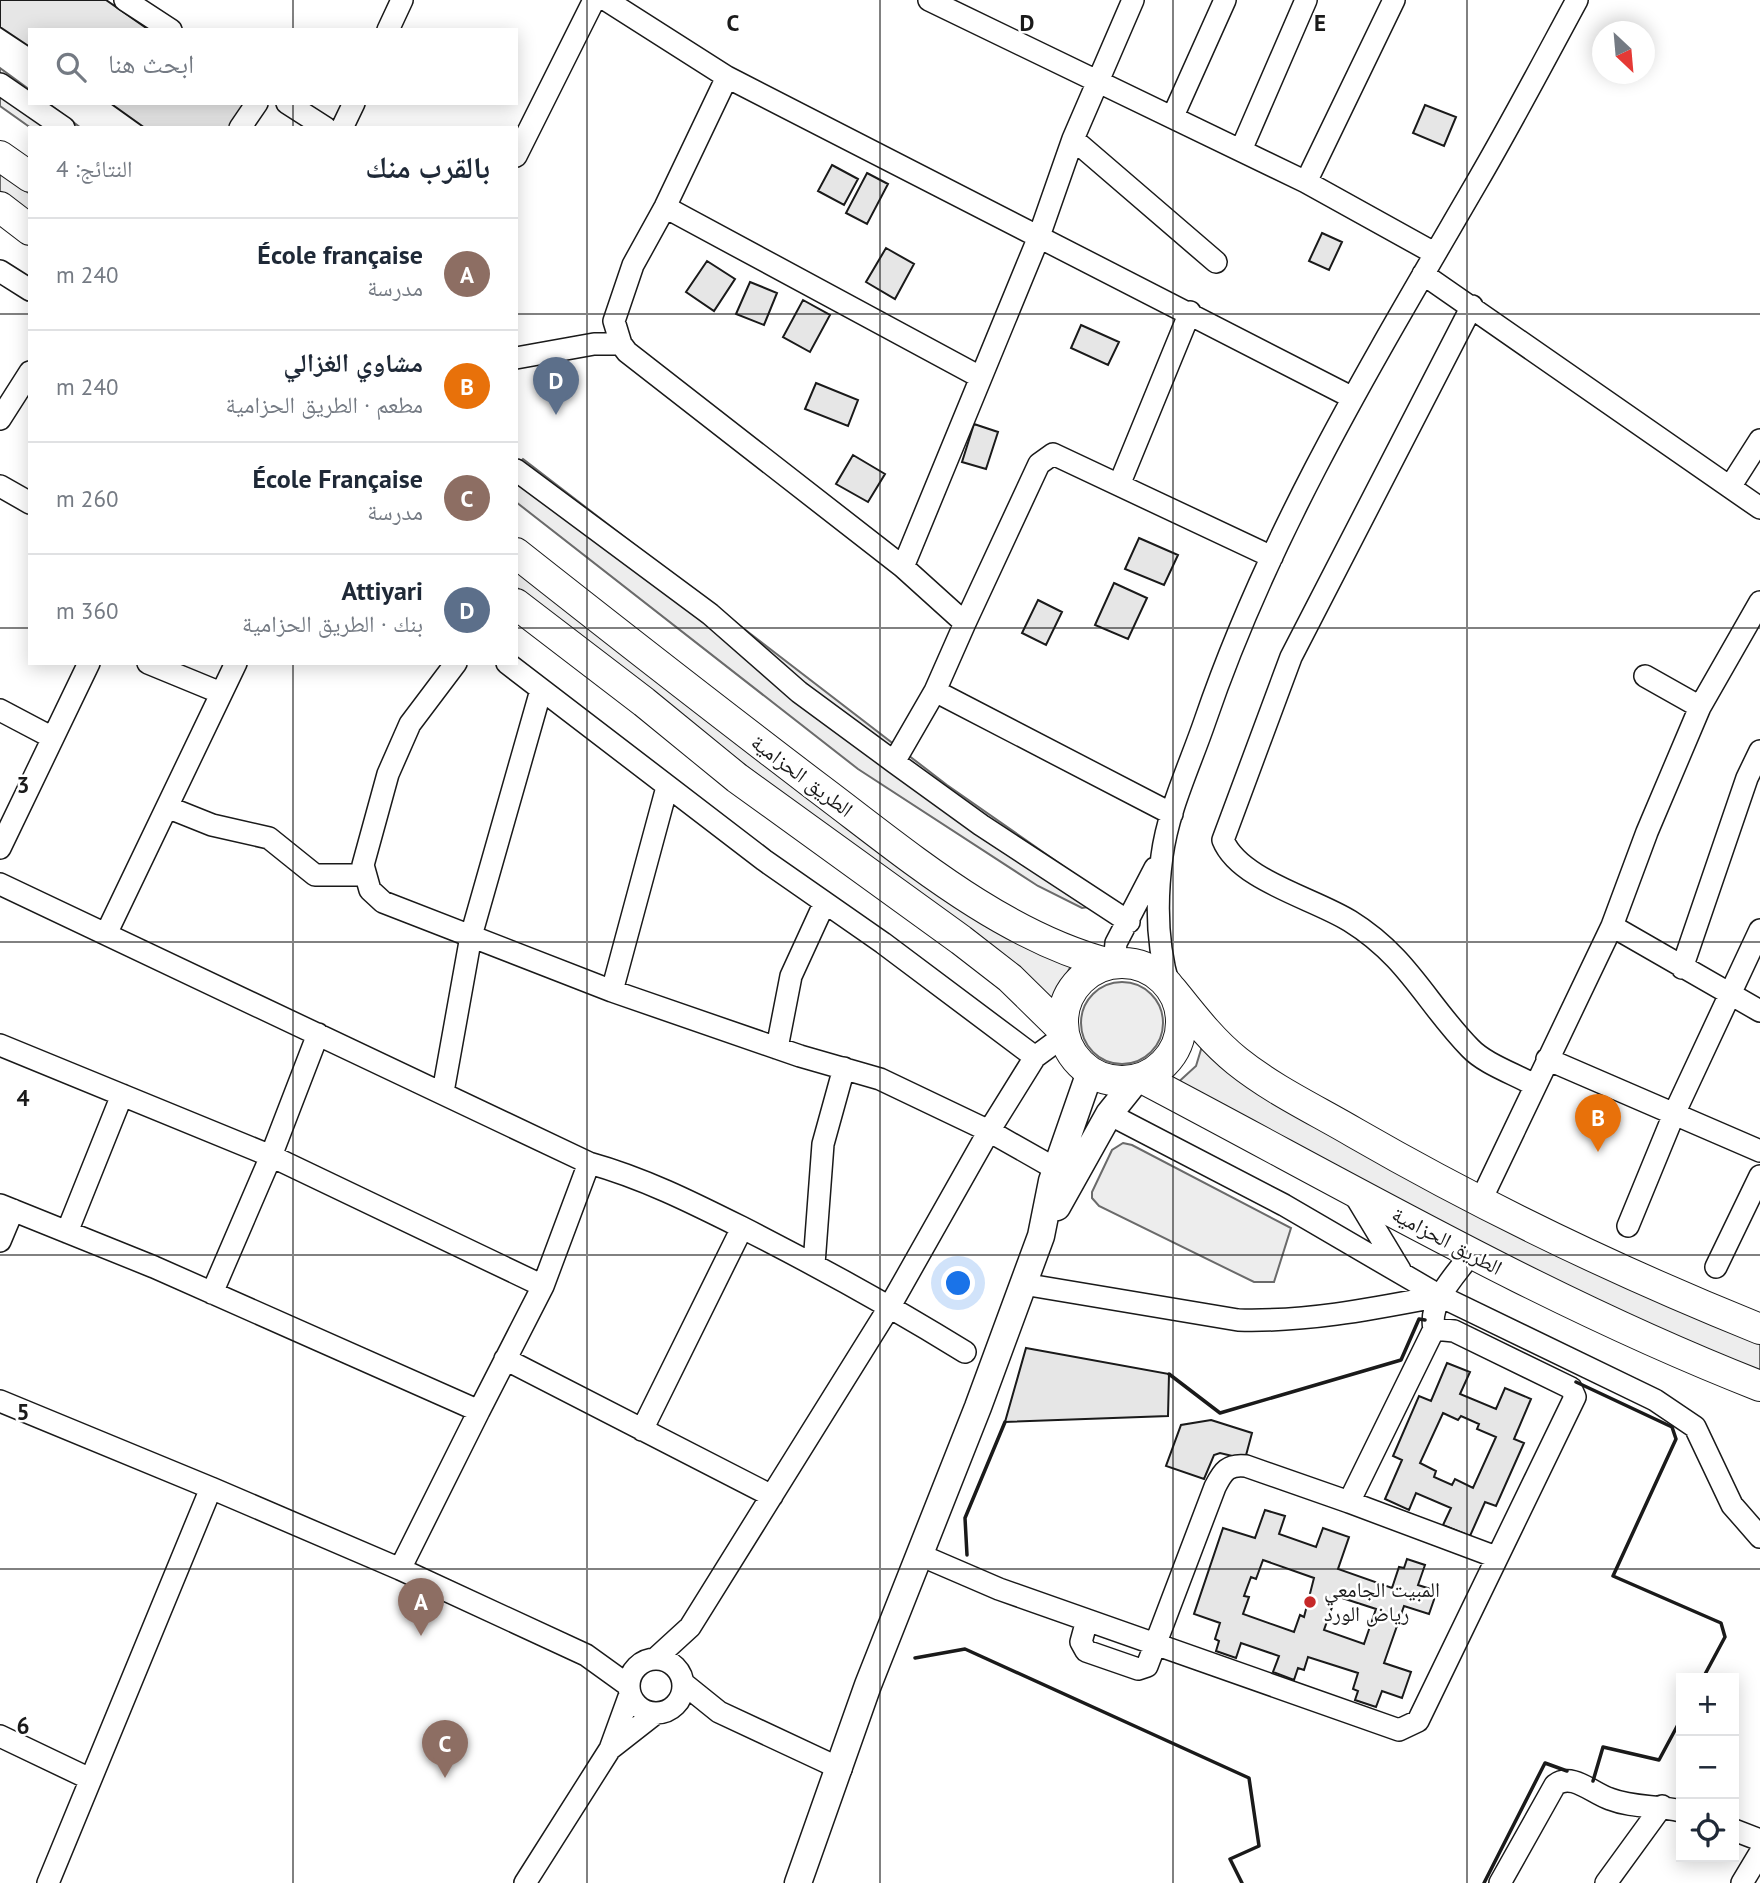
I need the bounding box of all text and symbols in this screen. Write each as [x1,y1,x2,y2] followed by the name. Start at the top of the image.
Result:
[727,8,740,37] text: C
[1020,8,1034,37] text: D
[1314,8,1326,37] text: E
[1592,21,1655,84] north arrow
[28,28,518,105] search box
[108,47,194,80] text: ابحث هنا
[52,48,90,86] icon: search
[365,147,490,186] text: بالقرب منك
[56,154,133,183] text: النتائج: 4
[257,238,423,271] text: École française
[56,260,118,289] text: 240 m
[460,260,474,289] text: A
[367,273,423,302] text: مدرسة
[283,346,423,379] text: مشاوي الغزالي
[533,357,579,415] pin: D
[56,372,118,401] text: 240 m
[460,372,474,401] text: B
[225,390,423,419] text: مطعم · الطريق الحزامية
[252,462,423,495] text: École Française
[56,484,118,513] text: 260 m
[461,484,473,513] text: C
[367,497,423,526] text: مدرسة
[342,574,423,607] text: Attiyari
[56,596,118,625] text: 360 m
[460,596,474,625] text: D
[242,609,423,638] text: بنك · الطريق الحزامية
[746,728,859,823] street label: الطريق الحزامية
[16,770,30,799] text: 3
[16,1083,30,1112] text: 4
[1575,1094,1621,1152] pin: B
[1387,1200,1507,1281] street label: الطريق الحزامية
[941,1266,975,1300] your location
[16,1397,30,1426] text: 5
[1324,1576,1440,1627] place label: المبيت الجامعي رياض الورد
[398,1578,444,1636] pin: A
[1302,1594,1318,1610] marker: المبيت الجامعي رياض الورد
[1676,1673,1739,1862] map controls
[1676,1673,1739,1736] button: +
[16,1711,30,1740] text: 6
[422,1720,468,1778] pin: C
[1676,1736,1739,1799] button: −
[1676,1799,1739,1862] button: locate

